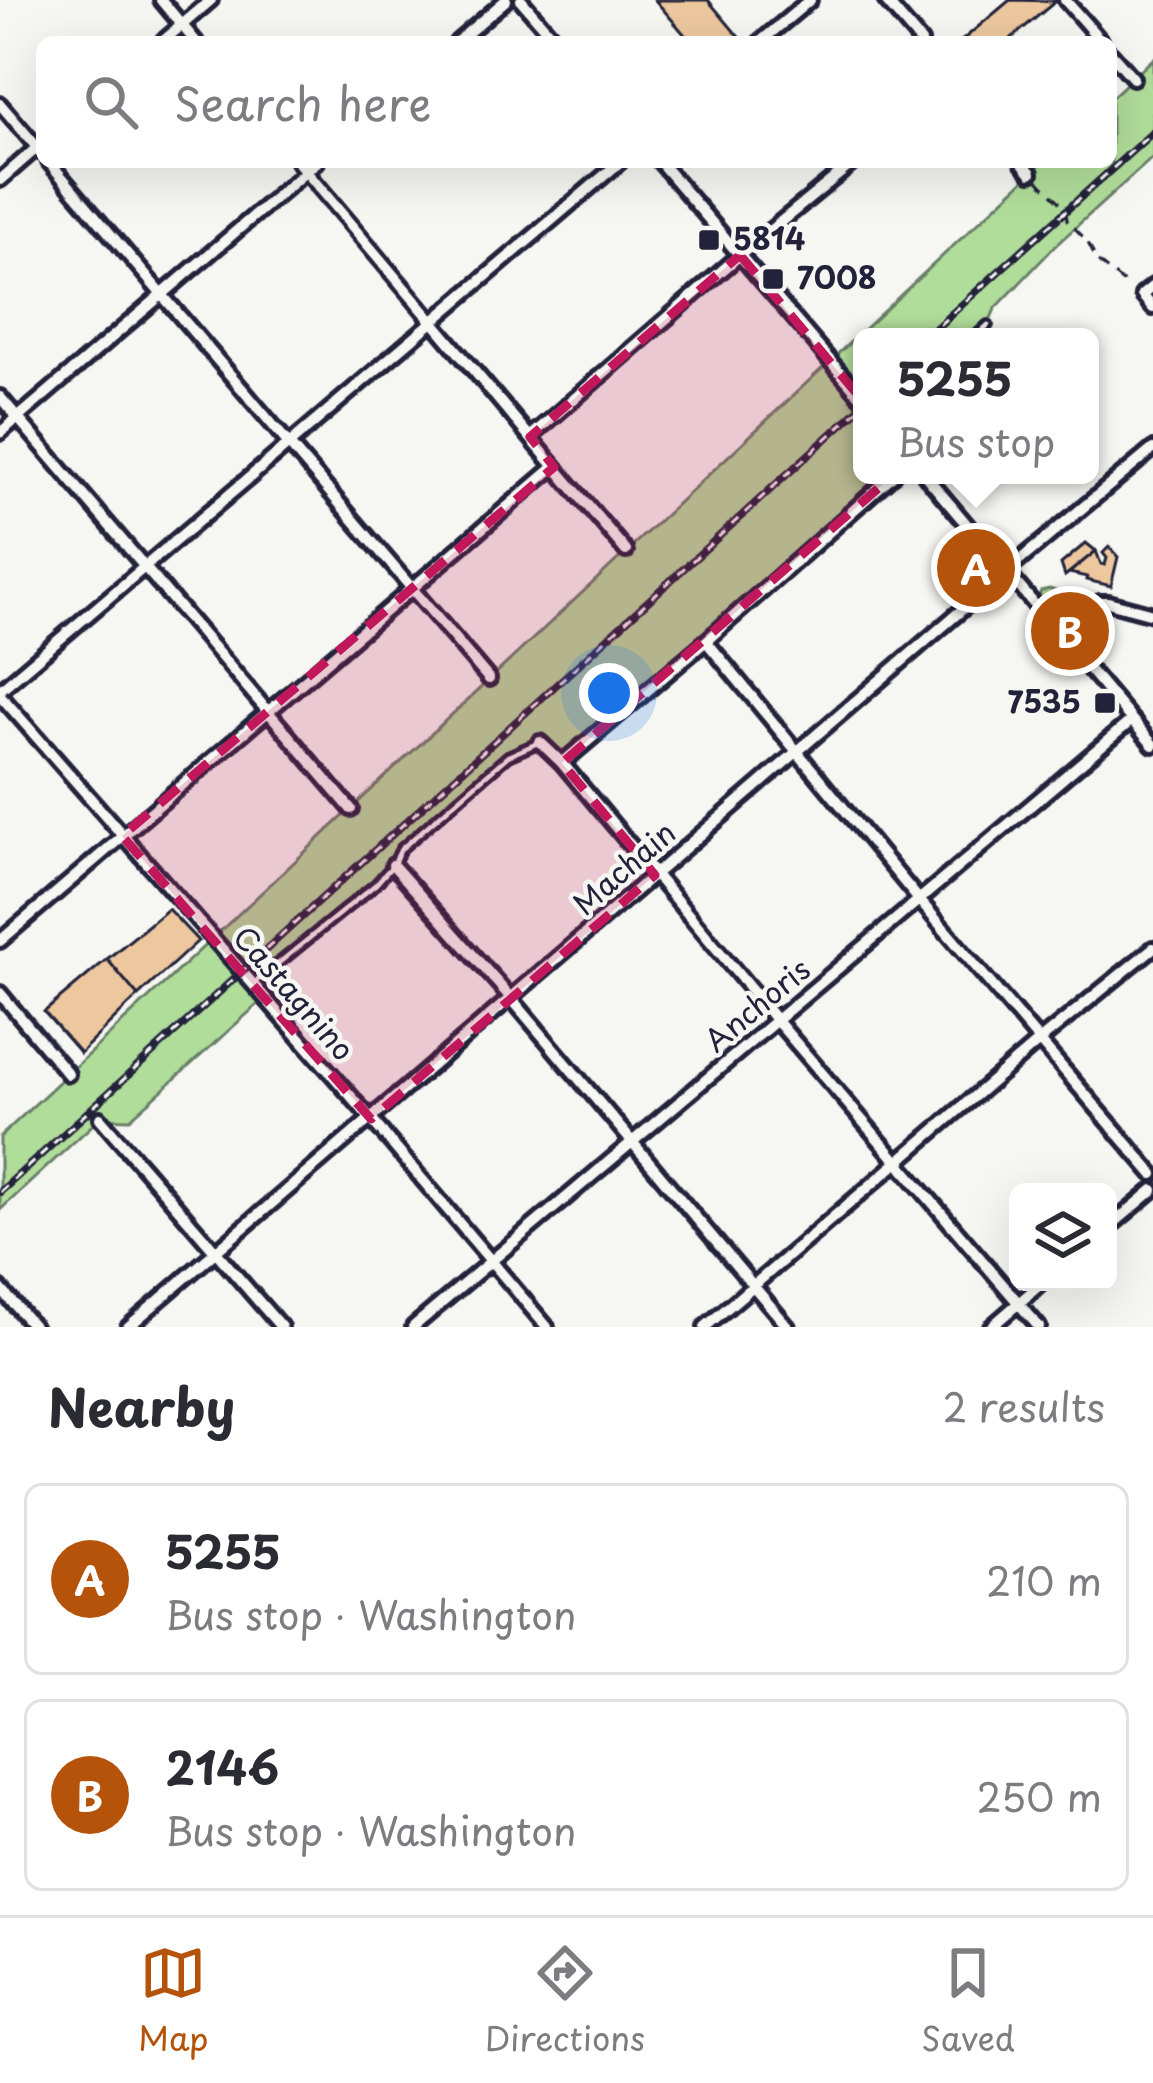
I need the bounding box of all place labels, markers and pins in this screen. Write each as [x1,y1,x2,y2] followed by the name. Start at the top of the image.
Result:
[733,215,805,260] place label: 5814
[696,227,722,253] marker: 5814
[797,254,877,299] place label: 7008
[760,266,786,292] marker: 7008
[937,523,1015,613] pin: A
[1031,586,1109,676] pin: B
[1007,678,1081,723] place label: 7535
[1092,690,1118,716] marker: 7535

